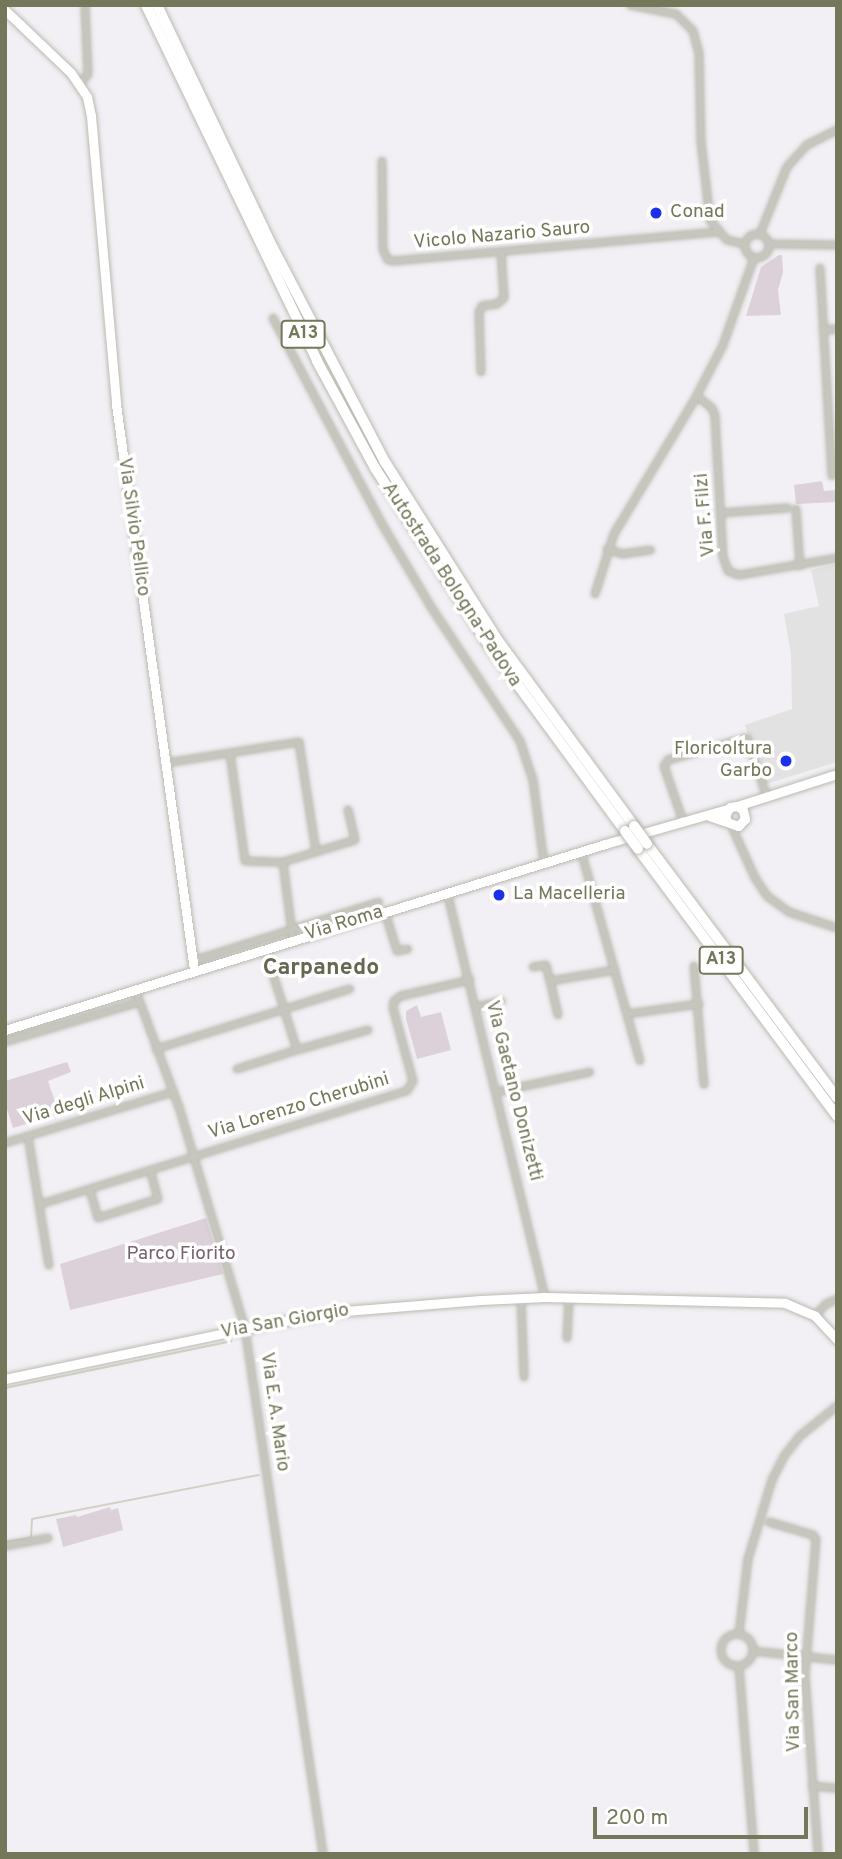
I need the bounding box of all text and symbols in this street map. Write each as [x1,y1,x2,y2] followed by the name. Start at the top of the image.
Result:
[670,202,725,224] place label: Conad
[648,205,664,221] marker: Conad
[413,217,591,255] street label: Vicolo Nazario Sauro
[280,320,326,348] road number: A13
[112,456,154,598] street label: Via Silvio Pellico
[691,472,721,558] street label: Via F. Filzi
[376,479,526,691] street label: Autostrada Bologna-Padova
[674,739,772,783] place label: Floricoltura Garbo
[778,753,794,769] marker: Floricoltura Garbo
[513,884,625,906] place label: La Macelleria
[491,887,507,903] marker: La Macelleria
[302,901,386,947] street label: Via Roma
[698,945,744,974] road number: A13
[263,955,379,983] district label: Carpanedo
[480,998,546,1184] street label: Via Gaetano Donizetti
[206,1069,392,1145] street label: Via Lorenzo Cherubini
[20,1073,148,1131] street label: Via degli Alpini
[126,1244,236,1266] park label: Parco Fiorito
[219,1299,351,1345] street label: Via San Giorgio
[254,1350,294,1474] street label: Via E. A. Mario
[782,1632,806,1752] street label: Via San Marco
[597,1792,812,1836] scale bar
[606,1805,668,1832] text: 200 m

